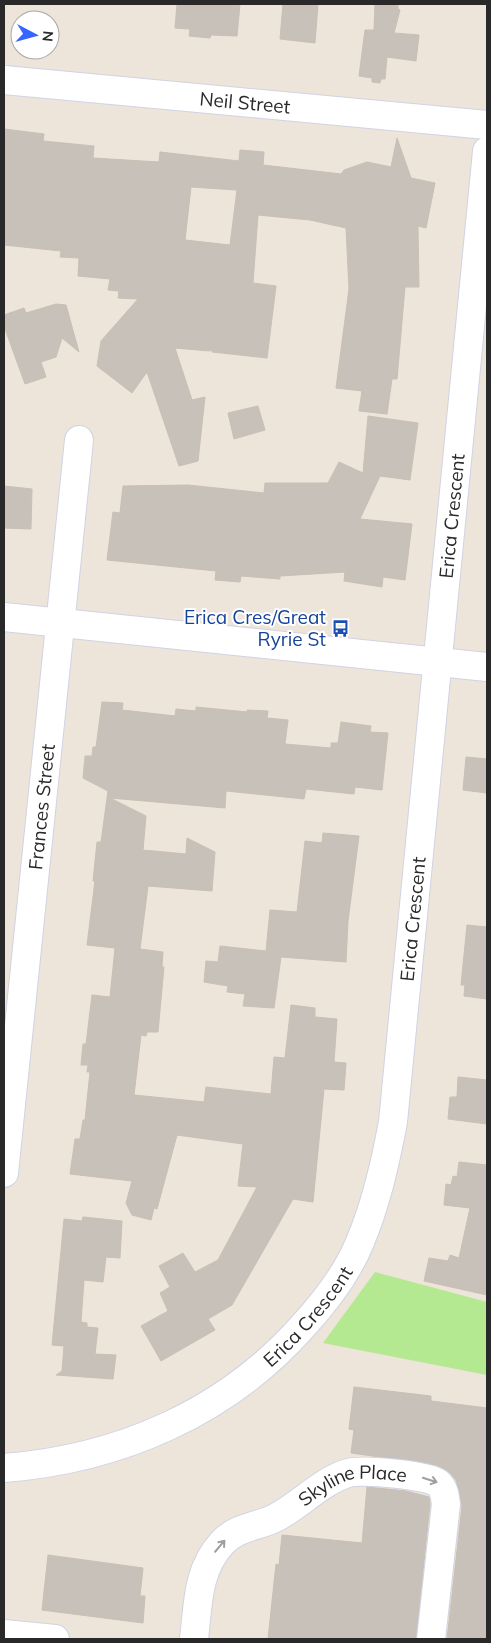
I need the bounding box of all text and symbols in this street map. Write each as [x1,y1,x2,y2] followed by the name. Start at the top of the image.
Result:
[10,10,60,60] north arrow
[38,30,57,43] text: N
[198,86,292,119] street label: Neil Street
[434,452,470,579] street label: Erica Crescent
[184,605,326,651] place label: Erica Cres/Great Ryrie St
[330,618,350,638] bus stop icon: Erica Cres/Great Ryrie St
[23,742,60,871] street label: Frances Street
[395,855,431,983] street label: Erica Crescent
[258,1261,358,1372] street label: Erica Crescent
[293,1460,408,1511] street label: Skyline Place
[422,1476,438,1486] one-way arrow
[214,1540,225,1553] one-way arrow

